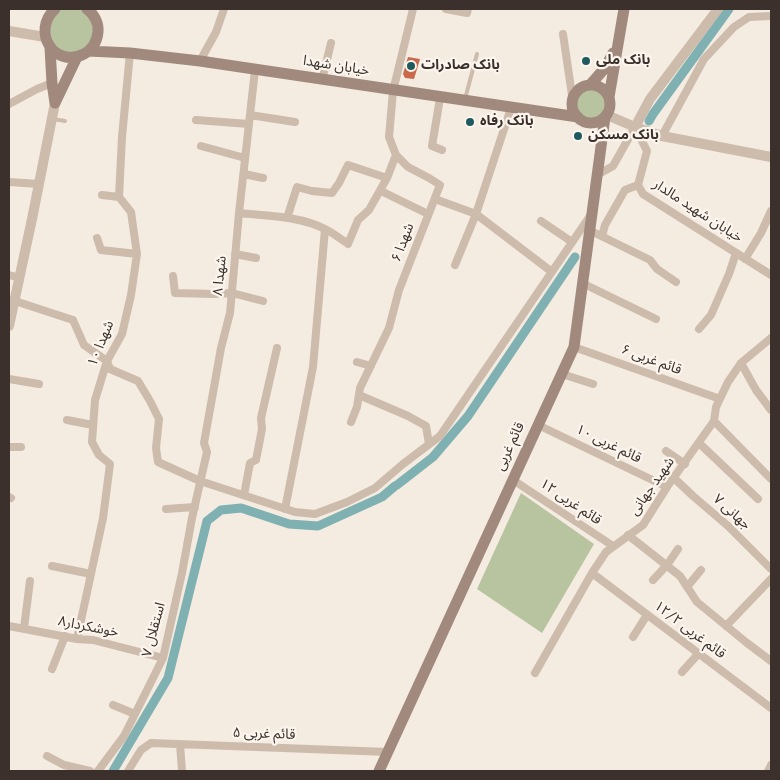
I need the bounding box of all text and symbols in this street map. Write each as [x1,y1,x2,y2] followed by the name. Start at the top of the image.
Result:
[302,53,370,81] street label: خیابان شهدا
[596,53,650,69] place label: بانک ملی
[580,55,592,67] marker: بانک ملی
[421,58,500,74] place label: بانک صادرات
[405,60,417,72] marker: بانک صادرات
[480,114,534,130] place label: بانک رفاه
[464,116,476,128] marker: بانک رفاه
[588,128,659,144] place label: بانک مسکن
[572,130,584,142] marker: بانک مسکن
[649,177,745,247] street label: خیابان شهید مالدار
[389,221,419,265] street label: شهدا ۶
[211,255,231,297] street label: شهدا ۸
[85,319,119,369] street label: شهدا ۱۰
[619,342,683,380] street label: قائم غربی ۶
[493,420,529,474] street label: قائم غربی
[573,422,643,468] street label: قائم غربی ۱۰
[627,455,679,519] street label: شهید جهانی
[536,476,604,530] street label: قائم غربی ۱۲
[709,492,753,534] street label: جهانی ۷
[650,599,728,663] street label: قائم غربی ۱۲/۲
[140,601,170,659] street label: استقلال ۷
[56,614,120,642] street label: خوشکردار۸
[232,726,296,744] street label: قائم غربی ۵

